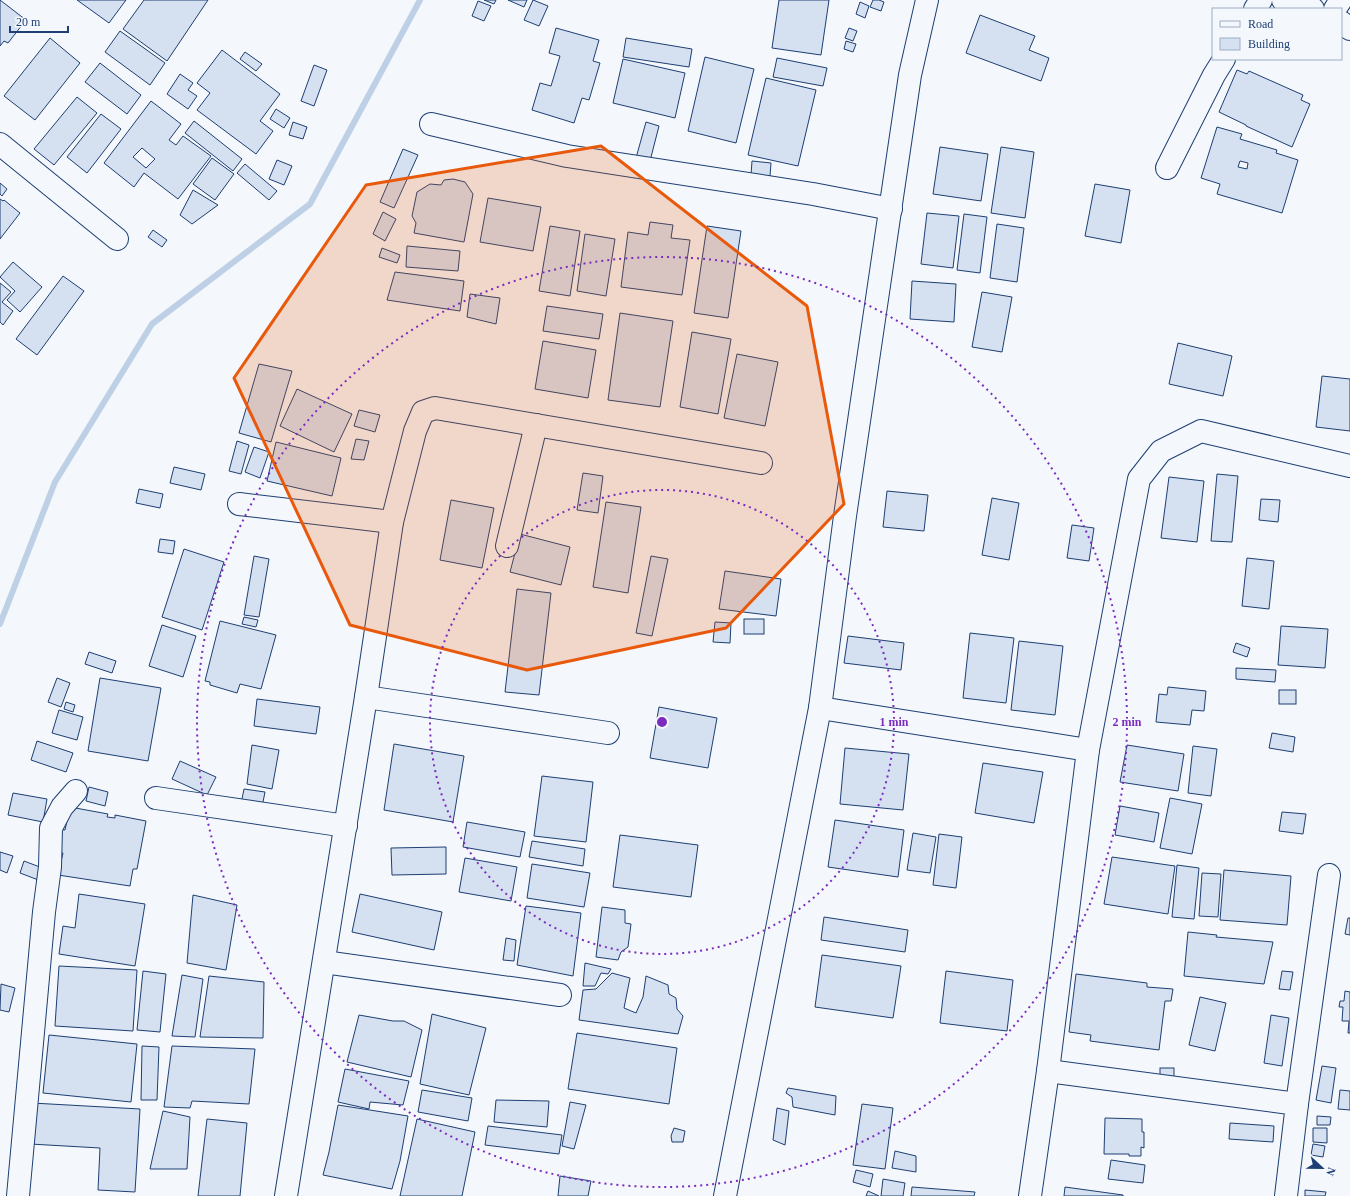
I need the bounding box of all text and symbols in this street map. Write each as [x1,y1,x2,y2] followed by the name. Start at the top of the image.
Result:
[10,8,68,34] scale bar
[1212,8,1342,60] legend
[16,15,41,29] text: 20 m
[1248,17,1273,31] text: Road
[1248,37,1290,51] text: Building
[655,715,669,729] centre of rings
[879,715,909,729] text: 1 min
[1112,715,1142,729] text: 2 min
[1302,1148,1342,1188] north arrow
[1324,1166,1338,1178] text: N

